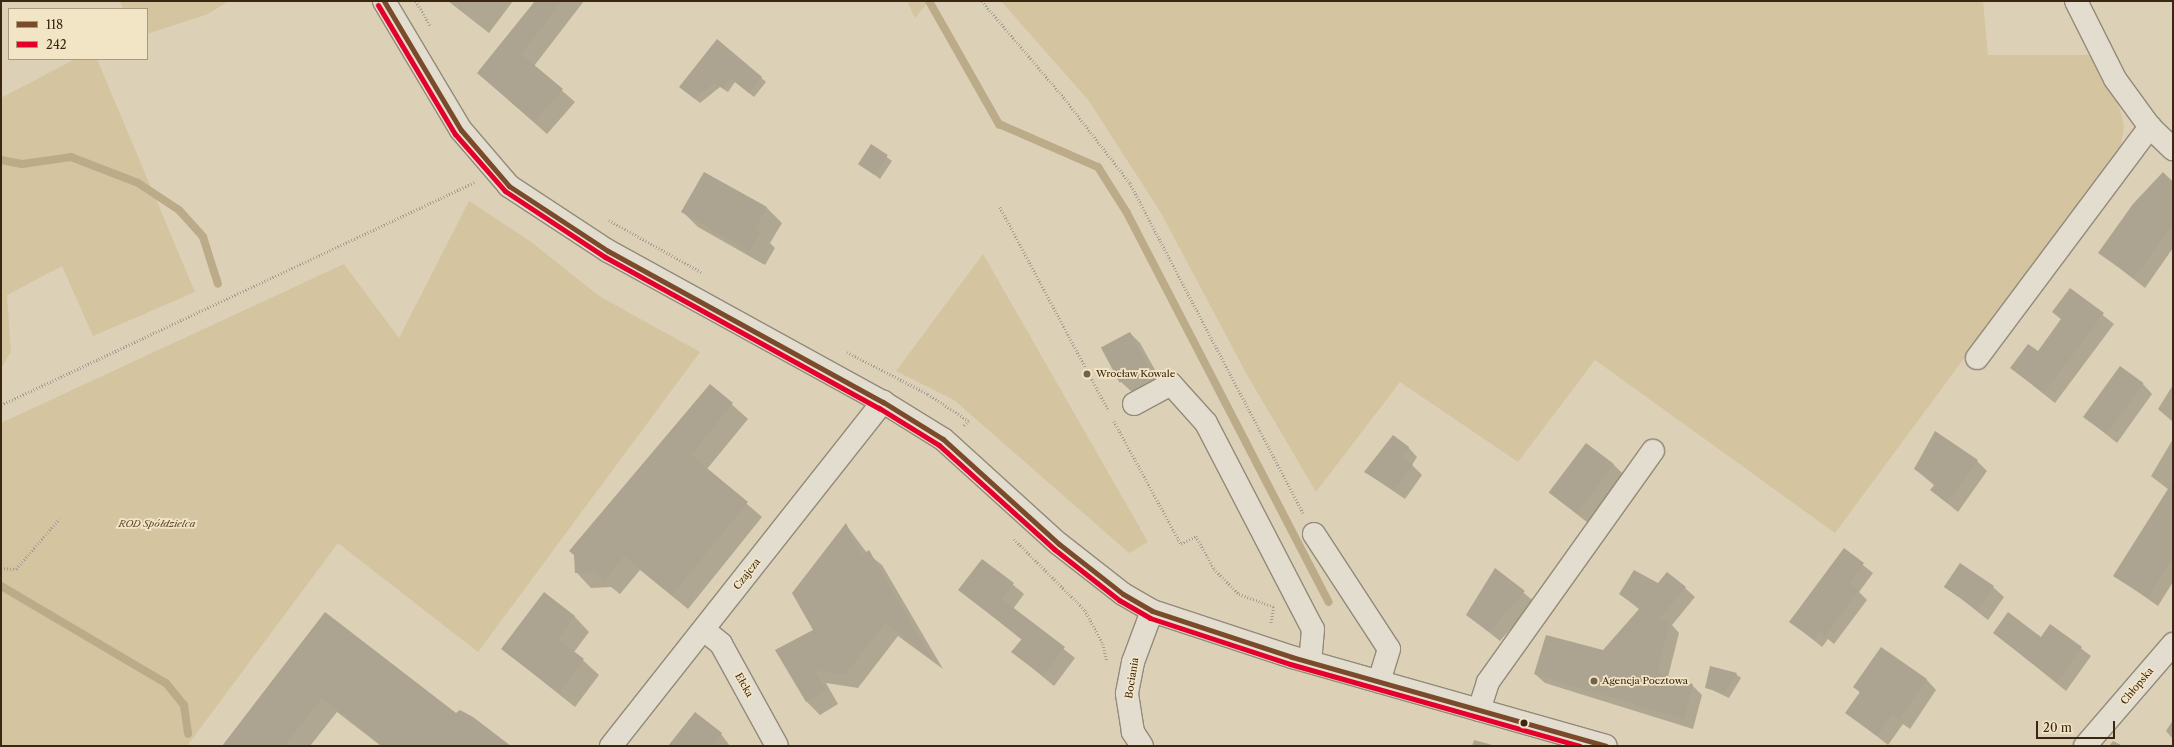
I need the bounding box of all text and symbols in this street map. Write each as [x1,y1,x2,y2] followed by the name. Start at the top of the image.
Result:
[8,8,148,60] legend
[46,17,63,32] text: 118
[46,37,67,52] text: 242
[1081,368,1093,380] marker: Wrocław Kowale
[1096,368,1176,380] place label: Wrocław Kowale
[119,518,195,530] park label: ROD Spółdzielca
[731,556,763,592] street label: Czajcza
[1123,657,1141,699] street label: Bociania
[2118,665,2156,707] street label: Chłopska
[732,671,756,699] street label: Ełcka
[1602,675,1688,687] place label: Agencja Pocztowa
[1589,676,1599,686] marker: Agencja Pocztowa
[2038,713,2117,739] scale bar
[1519,718,1529,728] unlabelled marker
[2043,720,2072,735] text: 20 m

